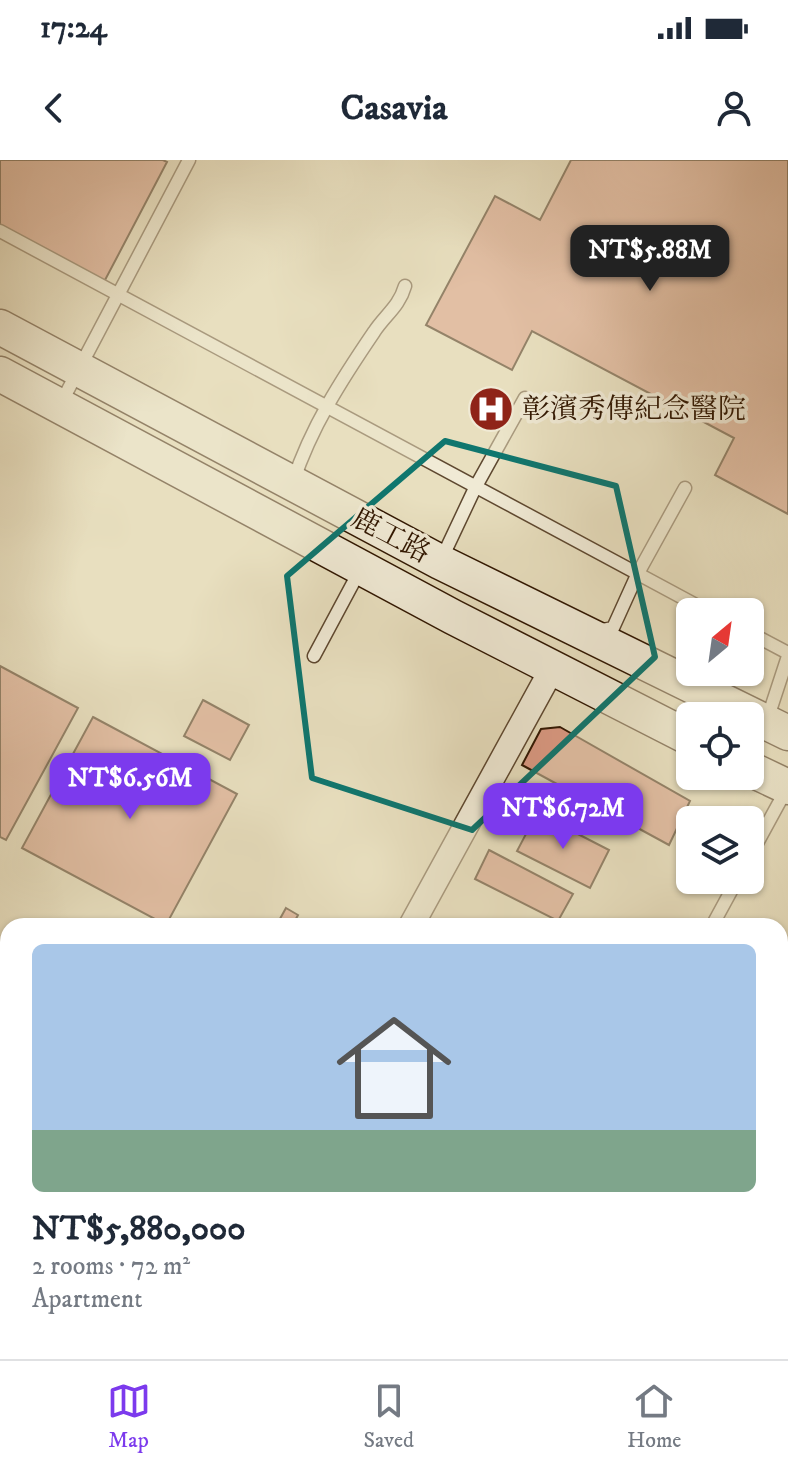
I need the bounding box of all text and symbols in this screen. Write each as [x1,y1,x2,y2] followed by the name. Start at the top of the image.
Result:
[40,10,107,47] text: 17:24
[32,86,76,130] icon: back
[341,86,447,131] text: Casavia
[712,86,756,130] icon: person
[567,225,733,293] pin: NT$5.88M
[588,234,712,267] text: NT$5.88M
[467,385,515,433] hospital icon: 彰濱秀傳紀念醫院
[522,392,746,427] place label: 彰濱秀傳紀念醫院
[346,501,436,571] street label: 鹿工路
[676,598,764,686] north arrow
[676,598,764,894] map controls
[676,702,764,790] button: locate
[47,753,213,821] pin: NT$6.56M
[68,762,192,795] text: NT$6.56M
[480,783,646,851] pin: NT$6.72M
[501,792,625,825] text: NT$6.72M
[676,806,764,894] button: layers
[322,996,466,1140] icon: home
[32,1208,246,1250] text: NT$5,880,000
[32,1250,190,1283] text: 2 rooms · 72 m²
[32,1283,143,1316] text: Apartment
[107,1379,151,1454] tab: Map
[364,1379,414,1454] tab: Saved
[627,1379,681,1454] tab: Home

